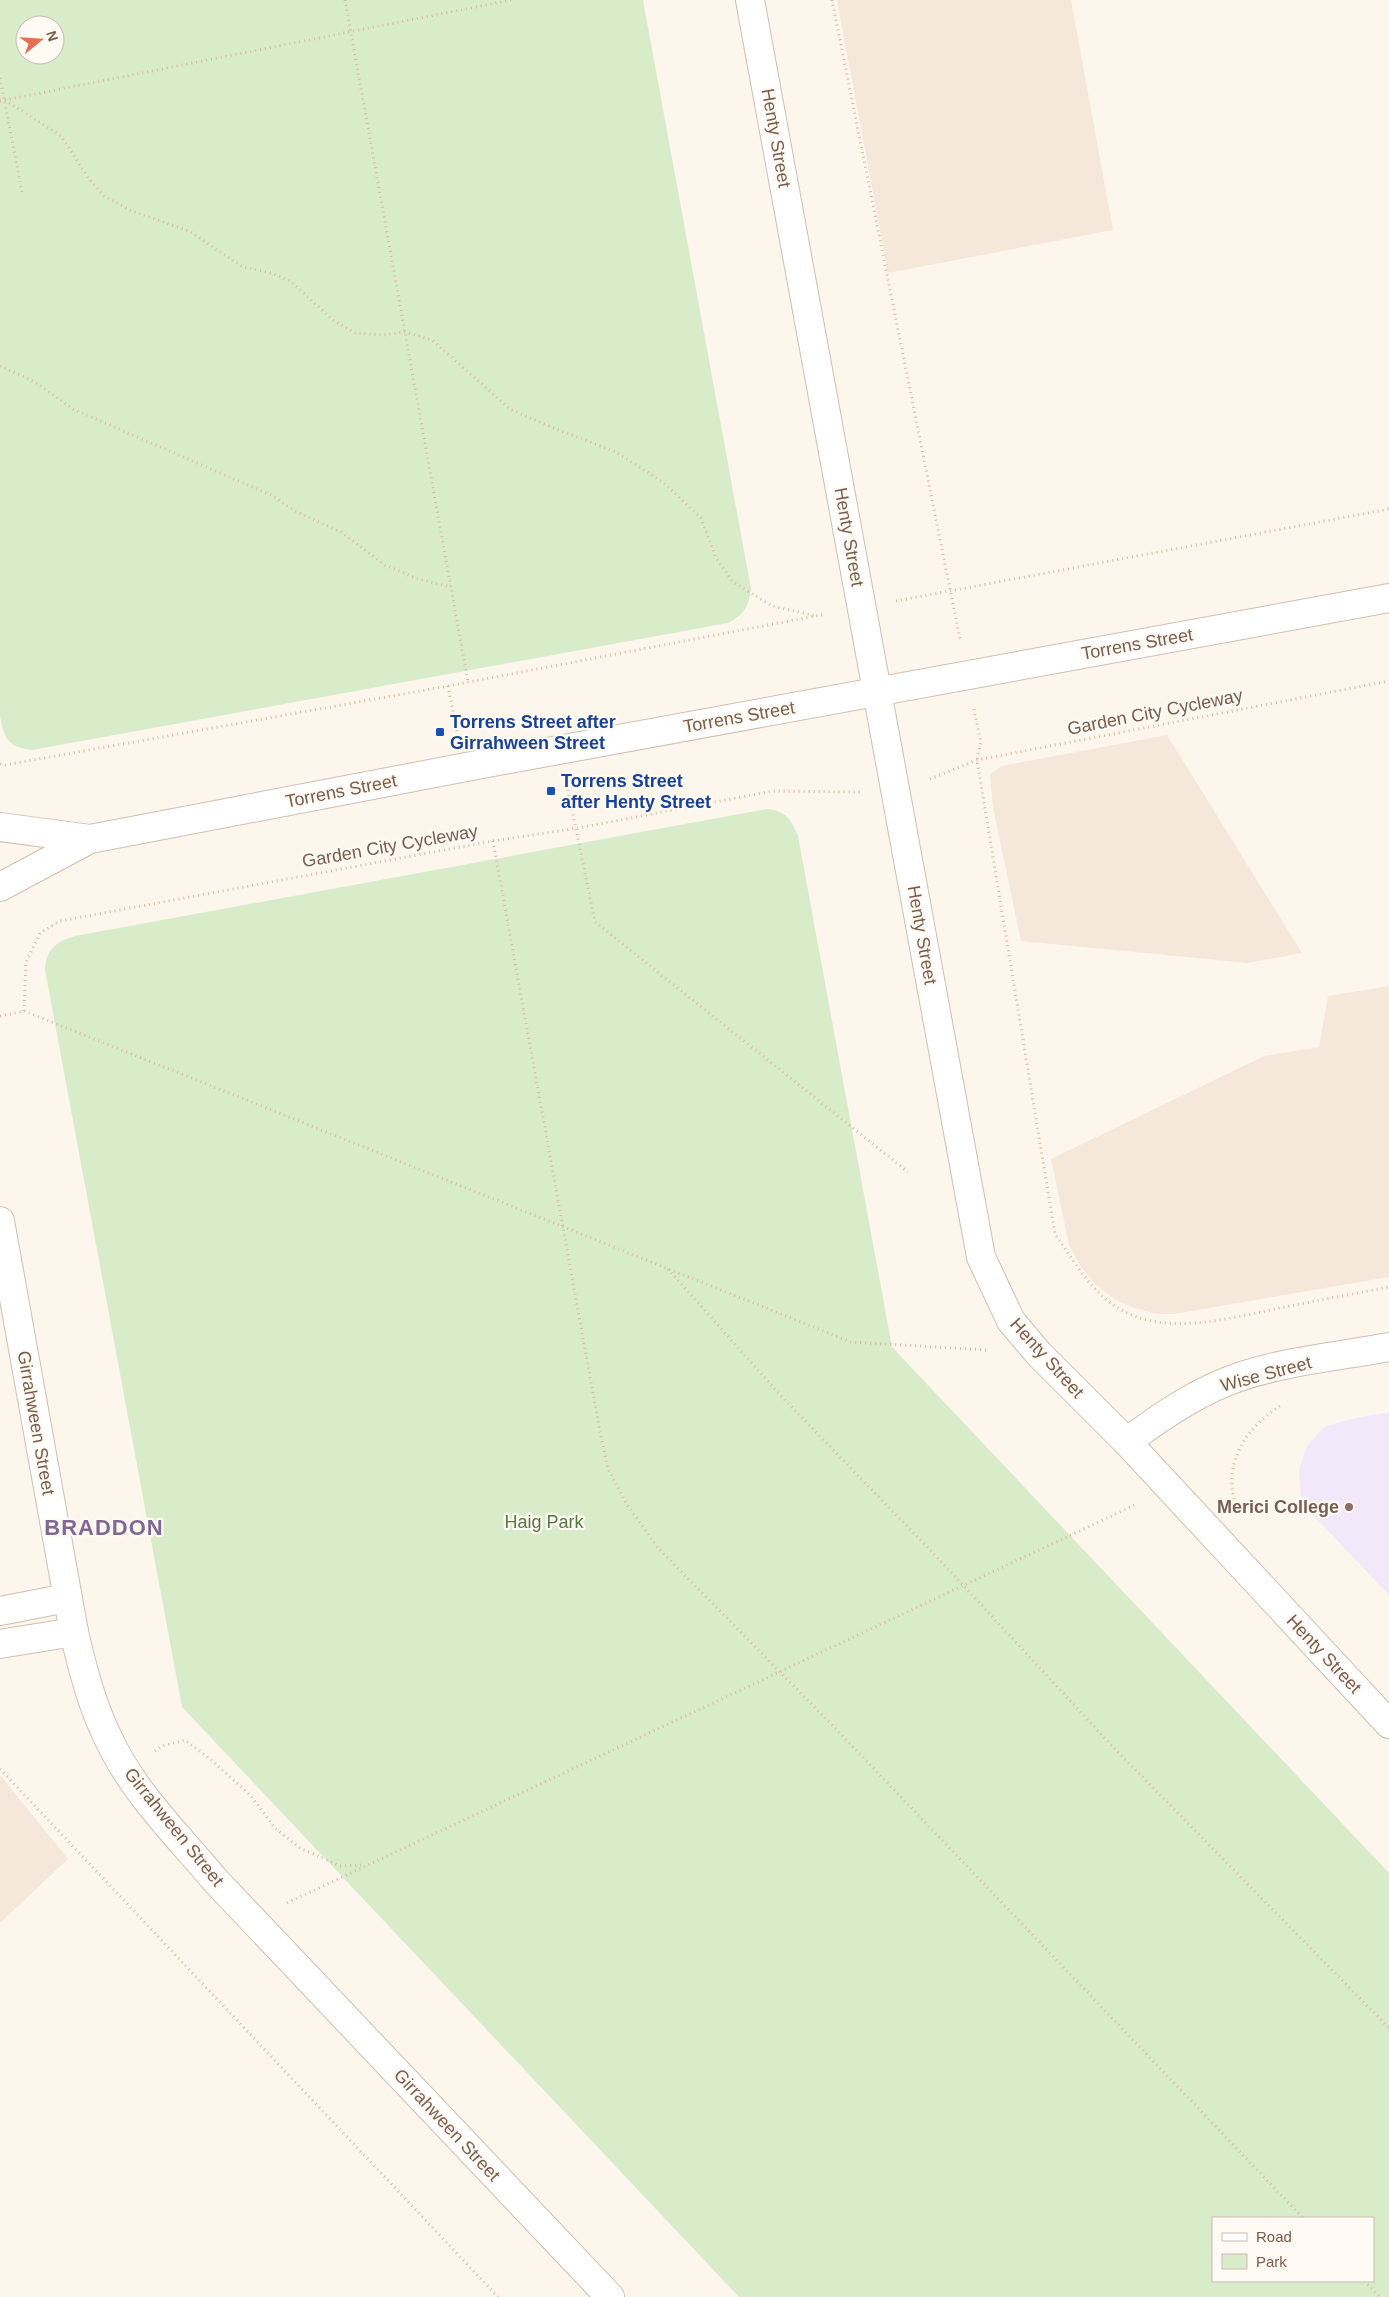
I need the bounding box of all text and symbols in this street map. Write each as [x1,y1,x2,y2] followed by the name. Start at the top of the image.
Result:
[15,15,65,65] north arrow
[43,29,62,43] text: N
[757,87,795,189] street label: Henty Street
[830,486,868,588] street label: Henty Street
[1080,624,1194,664] street label: Torrens Street
[1066,685,1244,739] street label: Garden City Cycleway
[682,697,796,737] street label: Torrens Street
[450,712,616,753] place label: Torrens Street after Girrahween Street
[434,726,446,738] marker: Torrens Street after Girrahween Street
[284,770,398,812] street label: Torrens Street
[561,771,711,812] place label: Torrens Street after Henty Street
[545,785,557,797] marker: Torrens Street after Henty Street
[301,821,479,871] street label: Garden City Cycleway
[903,884,941,986] street label: Henty Street
[1006,1314,1088,1402] street label: Henty Street
[13,1349,59,1497] street label: Girrahween Street
[1218,1352,1314,1396] street label: Wise Street
[1217,1497,1339,1517] place label: Merici College
[1343,1501,1355,1513] marker: Merici College
[504,1512,585,1532] park label: Haig Park
[44,1515,164,1540] district label: BRADDON
[1283,1611,1365,1697] street label: Henty Street
[120,1764,228,1890] street label: Girrahween Street
[390,2065,504,2185] street label: Girrahween Street
[1212,2217,1374,2282] legend
[1256,2228,1292,2245] text: Road
[1256,2253,1287,2270] text: Park

